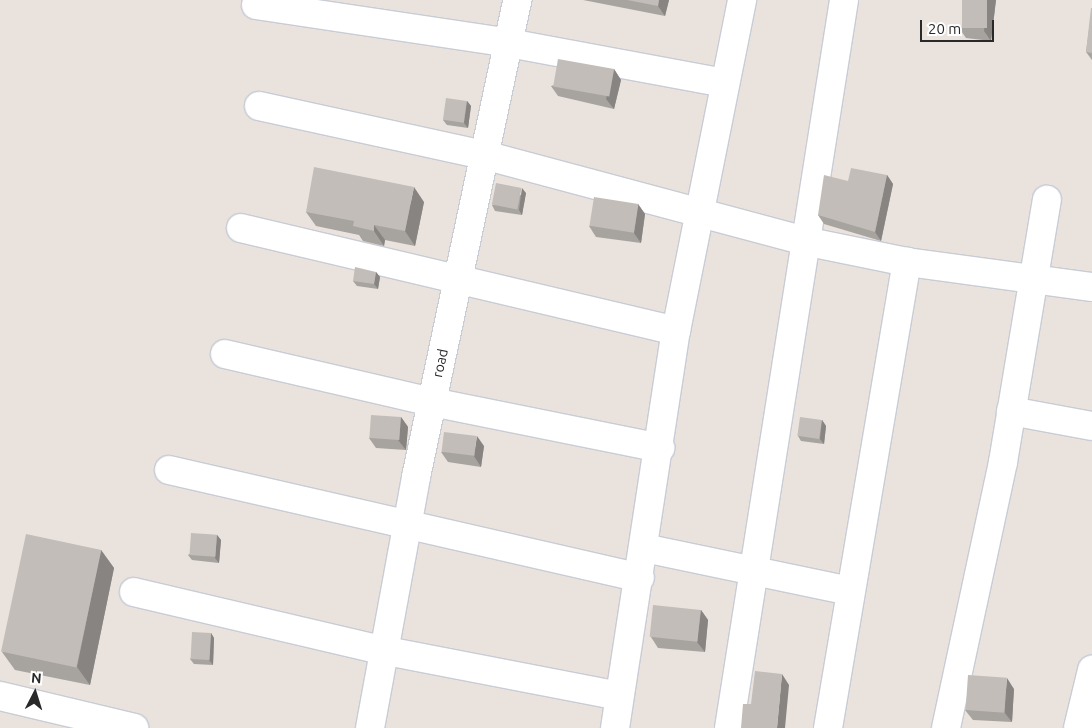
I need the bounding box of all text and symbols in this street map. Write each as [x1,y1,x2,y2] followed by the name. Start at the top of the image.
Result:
[922,10,996,42] scale bar
[928,20,961,37] text: 20 m
[429,347,451,379] street label: road
[10,668,60,718] north arrow
[30,670,42,686] text: N

